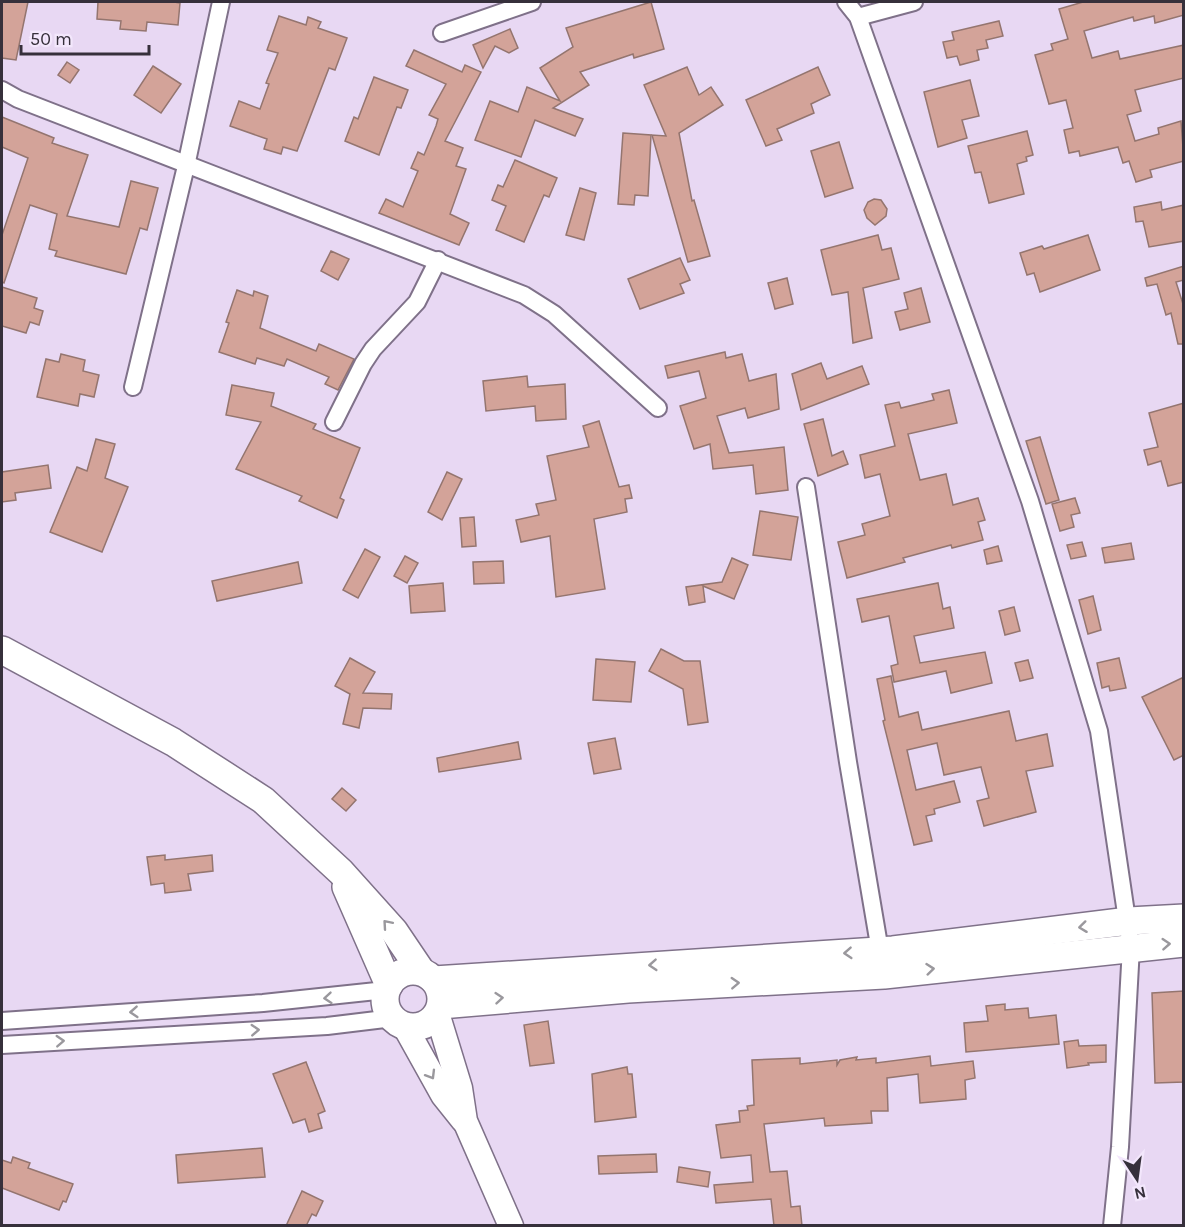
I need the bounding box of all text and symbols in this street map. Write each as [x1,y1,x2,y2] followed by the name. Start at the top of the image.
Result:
[21,18,148,56] scale bar
[30,28,72,50] text: 50 m
[384,920,395,931] one-way arrow
[1079,920,1088,932] one-way arrow
[1161,938,1170,951] one-way arrow
[843,946,853,959] one-way arrow
[649,959,658,972] one-way arrow
[925,964,934,976] one-way arrow
[731,976,740,989] one-way arrow
[324,991,333,1004] one-way arrow
[494,992,503,1005] one-way arrow
[129,1006,138,1019] one-way arrow
[250,1023,259,1036] one-way arrow
[55,1035,64,1048] one-way arrow
[424,1069,435,1079] one-way arrow
[1107,1149,1167,1209] north arrow
[1133,1183,1148,1204] text: N

